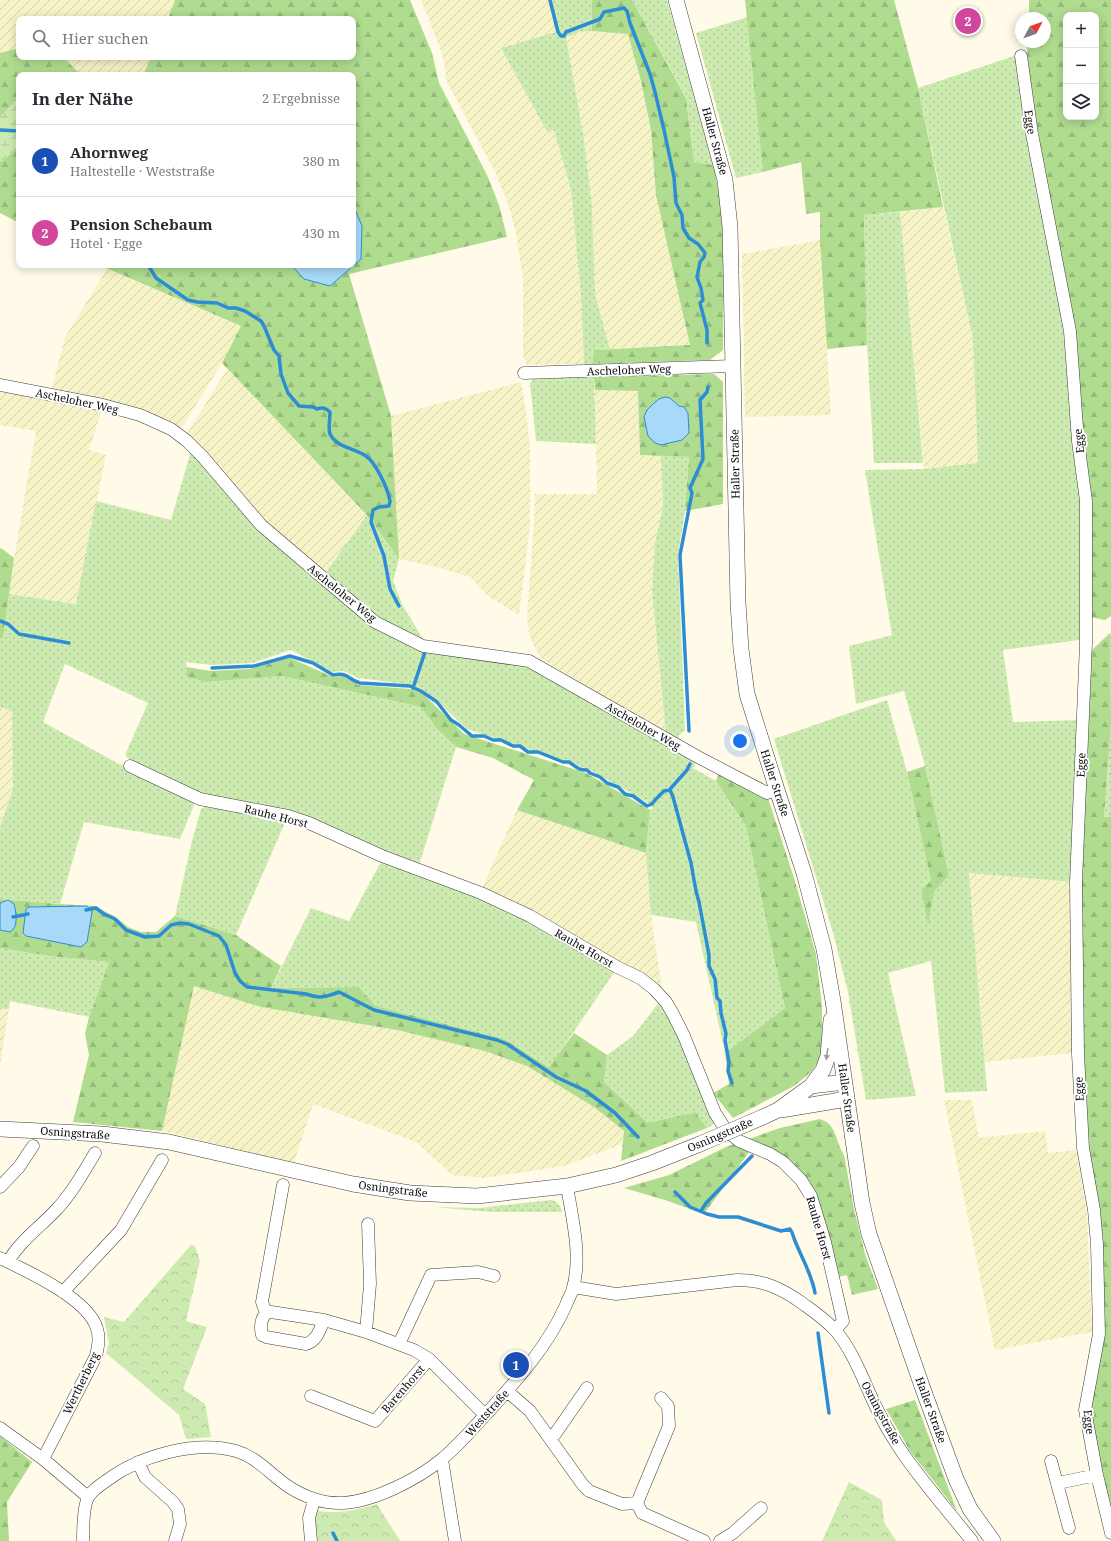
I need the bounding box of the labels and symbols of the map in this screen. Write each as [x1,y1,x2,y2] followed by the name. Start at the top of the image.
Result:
[955,6,981,36] pin: 2
[1015,12,1051,48] north arrow
[699,105,732,177] street label: Haller Straße
[1021,109,1040,135] street label: Egge
[587,361,671,378] street label: Ascheloher Weg
[34,384,120,417] street label: Ascheloher Weg
[1070,428,1087,454] street label: Egge
[726,429,743,499] street label: Haller Straße
[305,560,380,625] street label: Ascheloher Weg
[603,698,684,753] street label: Ascheloher Weg
[730,731,750,751] your location
[758,747,793,818] street label: Haller Straße
[1073,752,1088,778] street label: Egge
[243,800,310,831] street label: Rauhe Horst
[552,925,616,970] street label: Rauhe Horst
[824,1047,830,1060] one-way arrow
[835,1062,860,1134] street label: Haller Straße
[1070,1076,1087,1102] street label: Egge
[685,1114,755,1155] street label: Osningstraße
[40,1123,110,1142] street label: Osningstraße
[358,1177,429,1200] street label: Osningstraße
[803,1194,836,1261] street label: Rauhe Horst
[59,1349,102,1416] street label: Wertherberg
[503,1350,529,1380] pin: 1
[378,1361,428,1416] street label: Barenhorst
[913,1375,950,1445] street label: Haller Straße
[858,1378,904,1447] street label: Osningstraße
[461,1386,512,1439] street label: Weststraße
[1081,1409,1098,1435] street label: Egge

